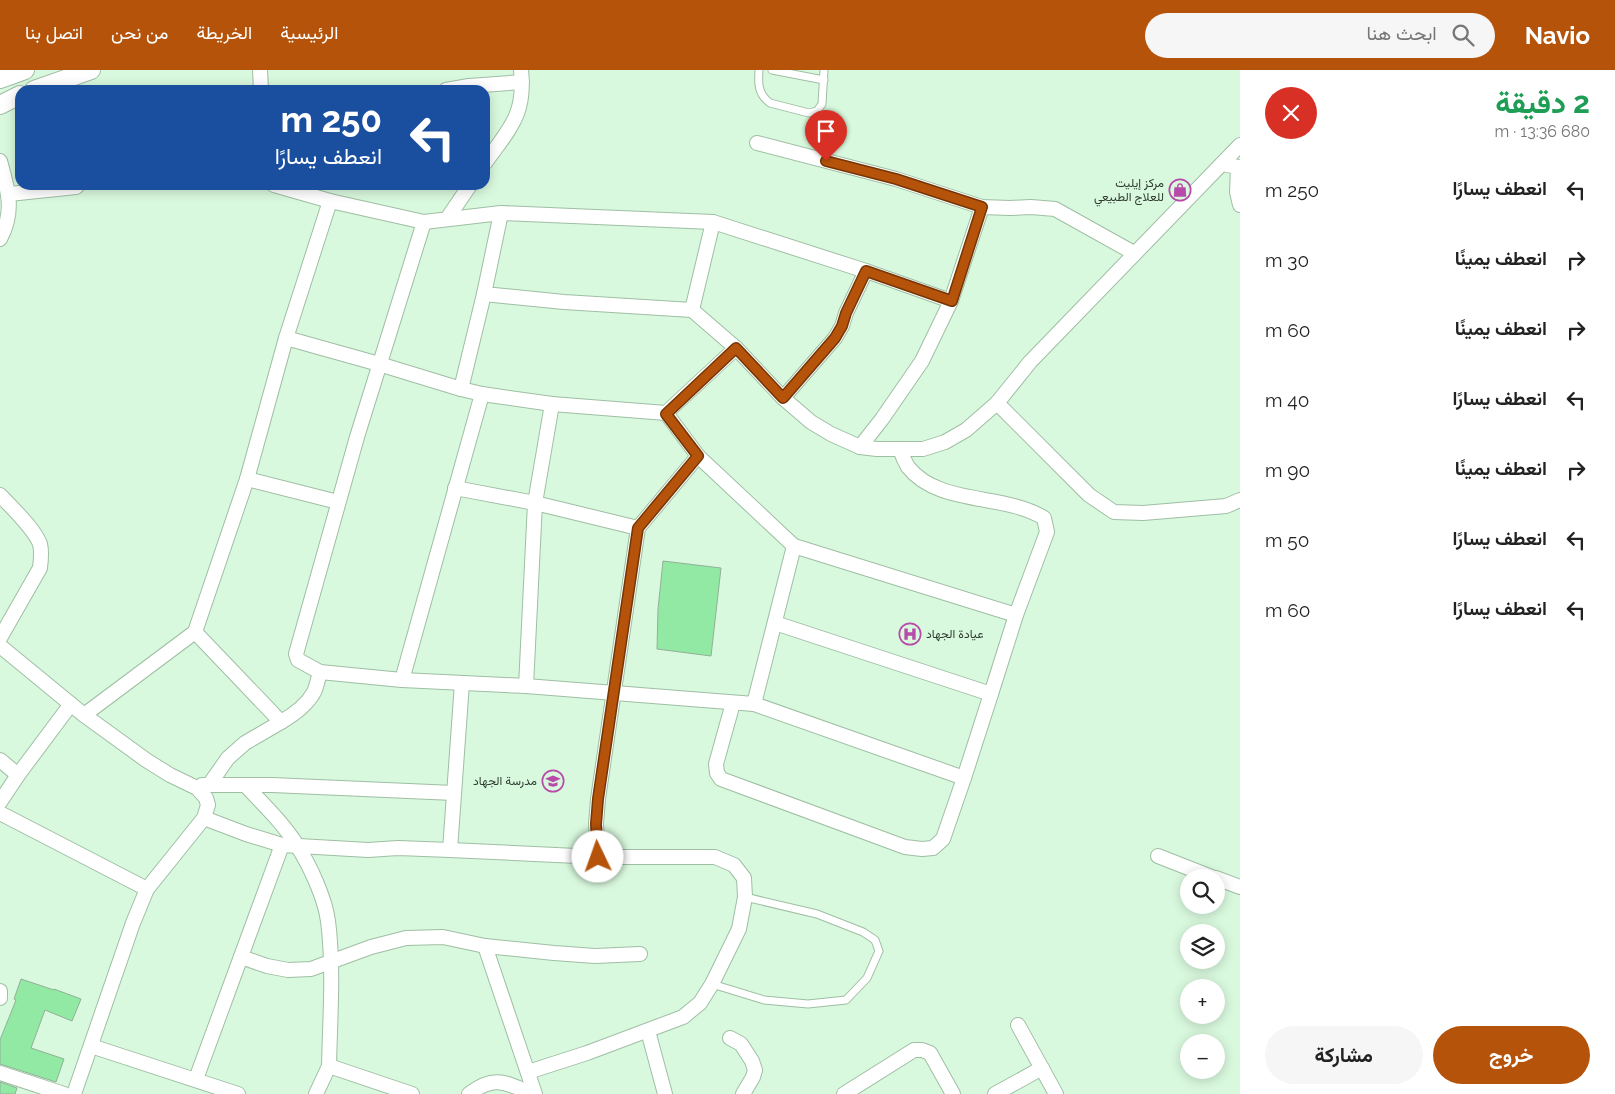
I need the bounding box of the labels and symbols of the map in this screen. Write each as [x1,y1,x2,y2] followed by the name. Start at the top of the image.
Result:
[805,110,847,161] pin
[1094,176,1164,207] place label: مركز إيليت للعلاج الطبيعي
[1168,178,1192,202] shop icon: مركز إيليت للعلاج الطبيعي
[898,622,922,646] hospital icon: عيادة الجهاد
[926,627,983,642] place label: عيادة الجهاد
[541,769,565,793] school or university icon: مدرسة الجهاد
[473,774,537,789] place label: مدرسة الجهاد
[571,830,623,882] position arrow

